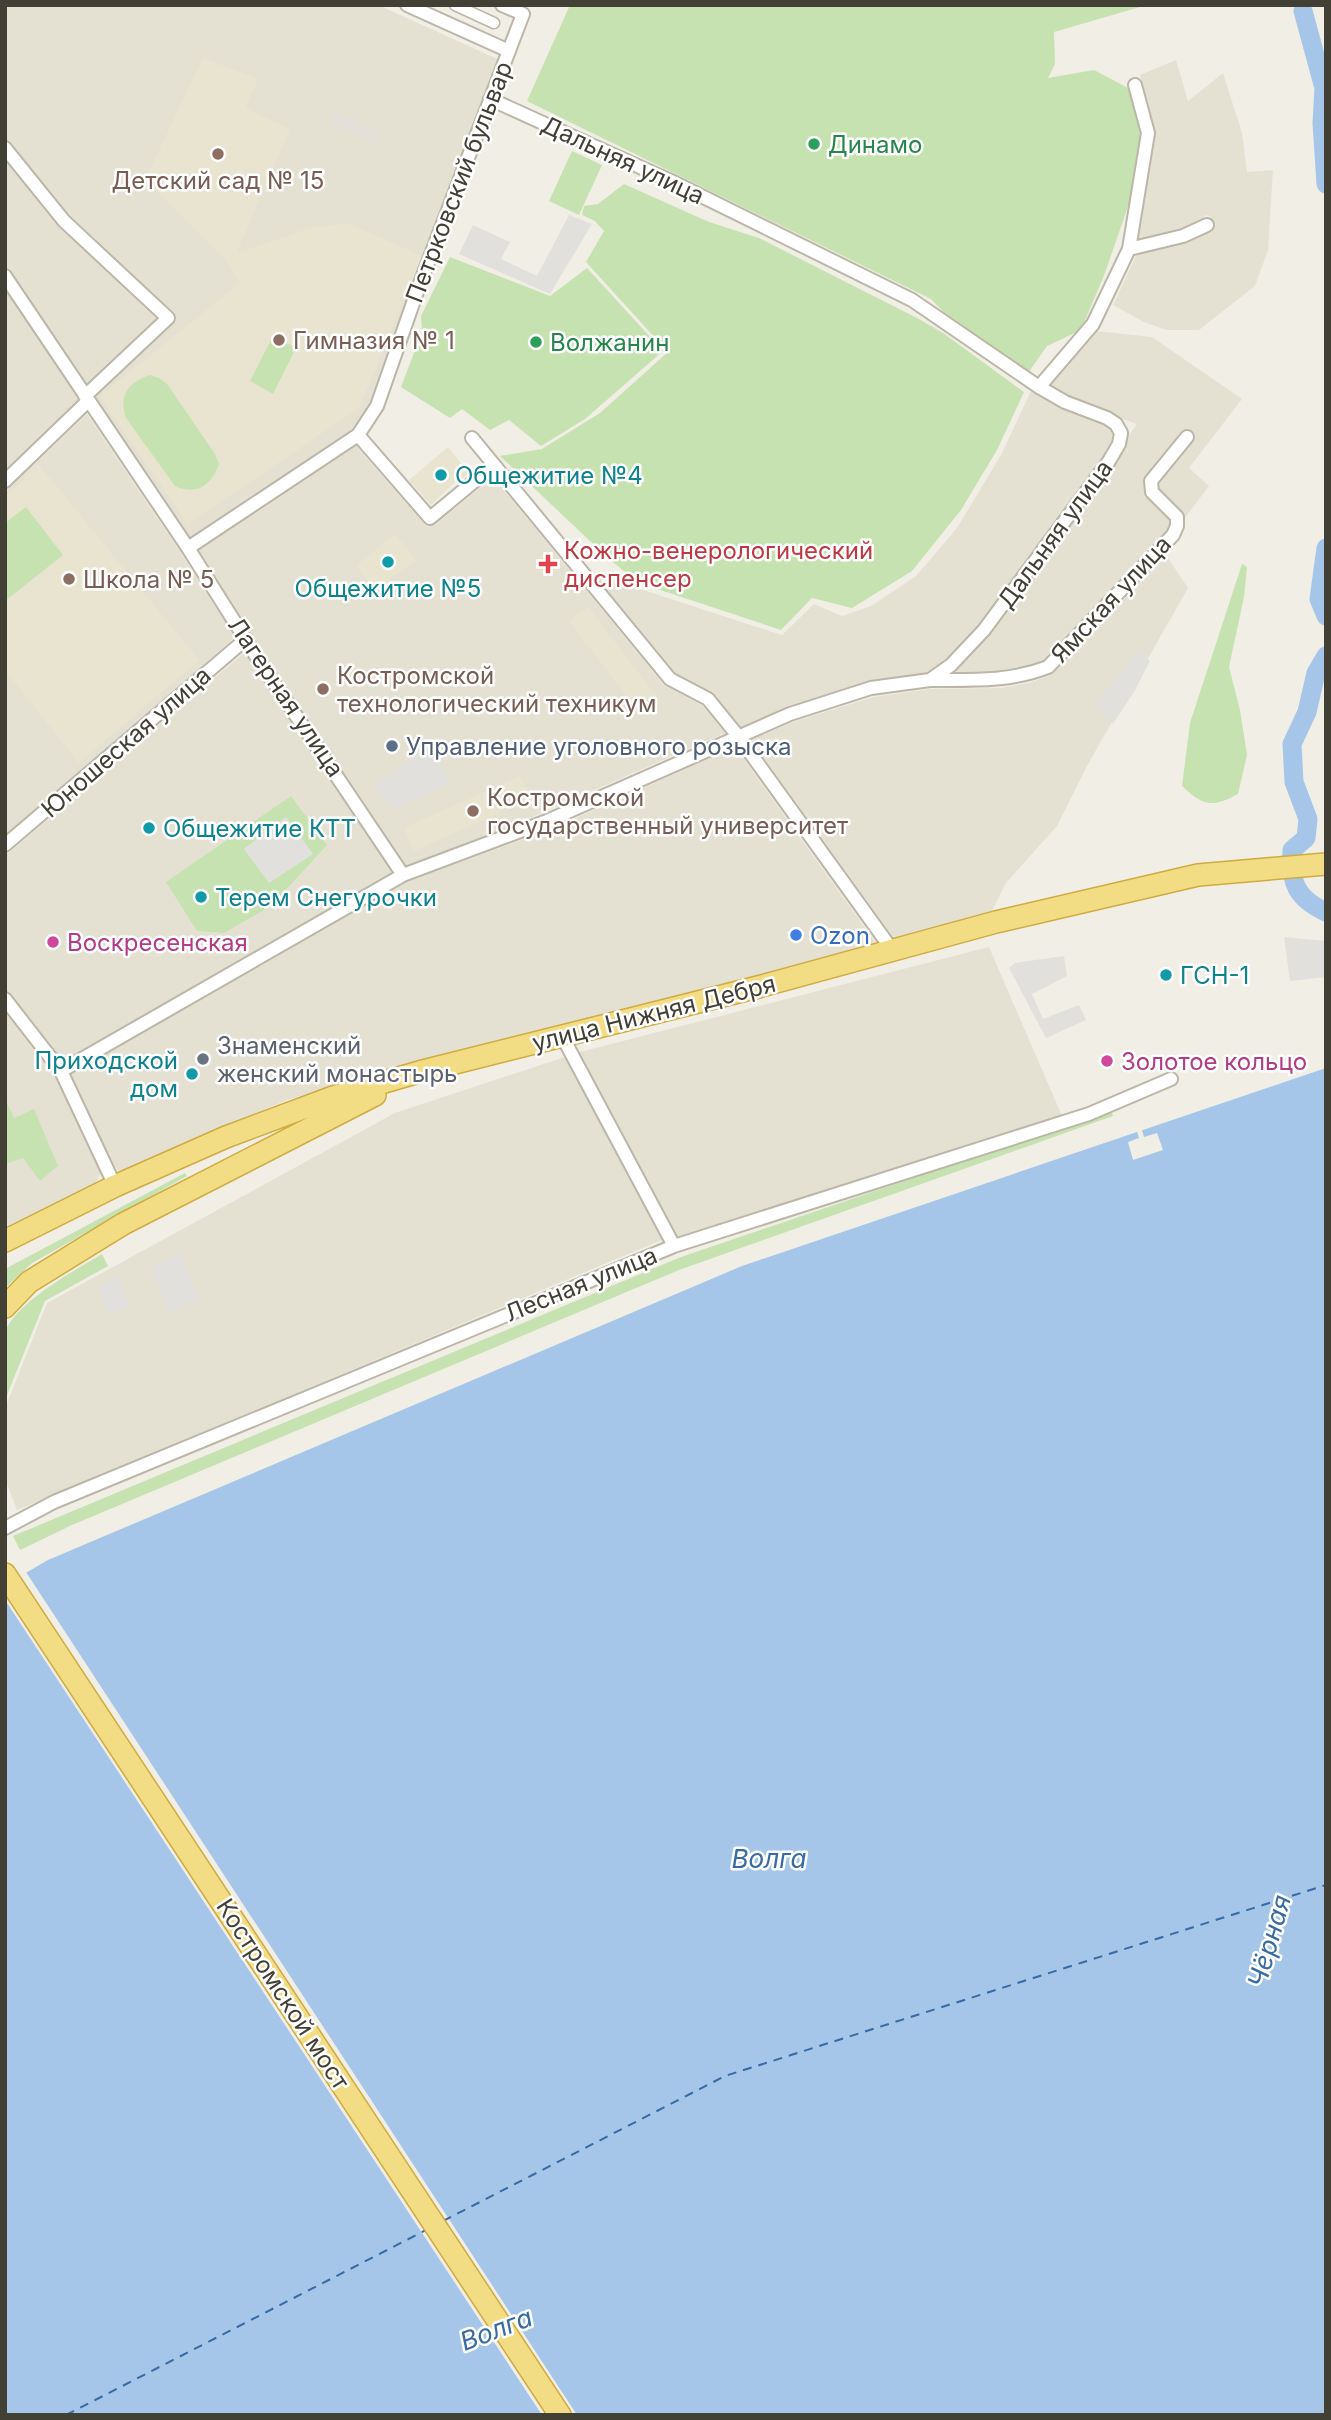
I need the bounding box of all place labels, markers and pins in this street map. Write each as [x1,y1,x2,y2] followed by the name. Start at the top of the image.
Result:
[828,130,922,159] place label: Динамо
[806,136,822,152] marker: Динамо
[210,146,226,162] marker: Детский сад № 15
[112,166,324,195] place label: Детский сад № 15
[293,326,455,355] place label: Гимназия № 1
[550,328,669,357] place label: Волжанин
[271,332,287,348] marker: Гимназия № 1
[528,334,544,350] marker: Волжанин
[455,461,643,490] place label: Общежитие №4
[433,467,449,483] marker: Общежитие №4
[564,536,873,593] place label: Кожно-венерологический диспенсер
[380,554,396,570] marker: Общежитие №5
[538,554,558,574] marker: Кожно-венерологический диспенсер
[83,565,214,594] place label: Школа № 5
[61,571,77,587] marker: Школа № 5
[295,574,481,603] place label: Общежитие №5
[337,661,657,718] place label: Костромской технологический техникум
[315,681,331,697] marker: Костромской технологический техникум
[406,732,791,761] place label: Управление уголовного розыска
[384,738,400,754] marker: Управление уголовного розыска
[487,783,848,840] place label: Костромской государственный университет
[465,803,481,819] marker: Костромской государственный университет
[163,814,356,843] place label: Общежитие КТТ
[141,820,157,836] marker: Общежитие КТТ
[215,883,437,912] place label: Терем Cнегурочки
[193,889,209,905] marker: Терем Cнегурочки
[810,921,870,950] place label: Ozon
[788,927,804,943] marker: Ozon
[67,928,248,957] place label: Воскресенская
[45,934,61,950] marker: Воскресенская
[1180,961,1249,990] place label: ГСН-1
[1158,967,1174,983] marker: ГСН-1
[217,1031,458,1088] place label: Знаменский женский монастырь
[34,1046,178,1103] place label: Приходской дом
[1121,1047,1307,1076] place label: Золотое кольцо
[195,1051,211,1067] marker: Знаменский женский монастырь
[1099,1053,1115,1069] marker: Золотое кольцо
[184,1066,200,1082] marker: Приходской дом

